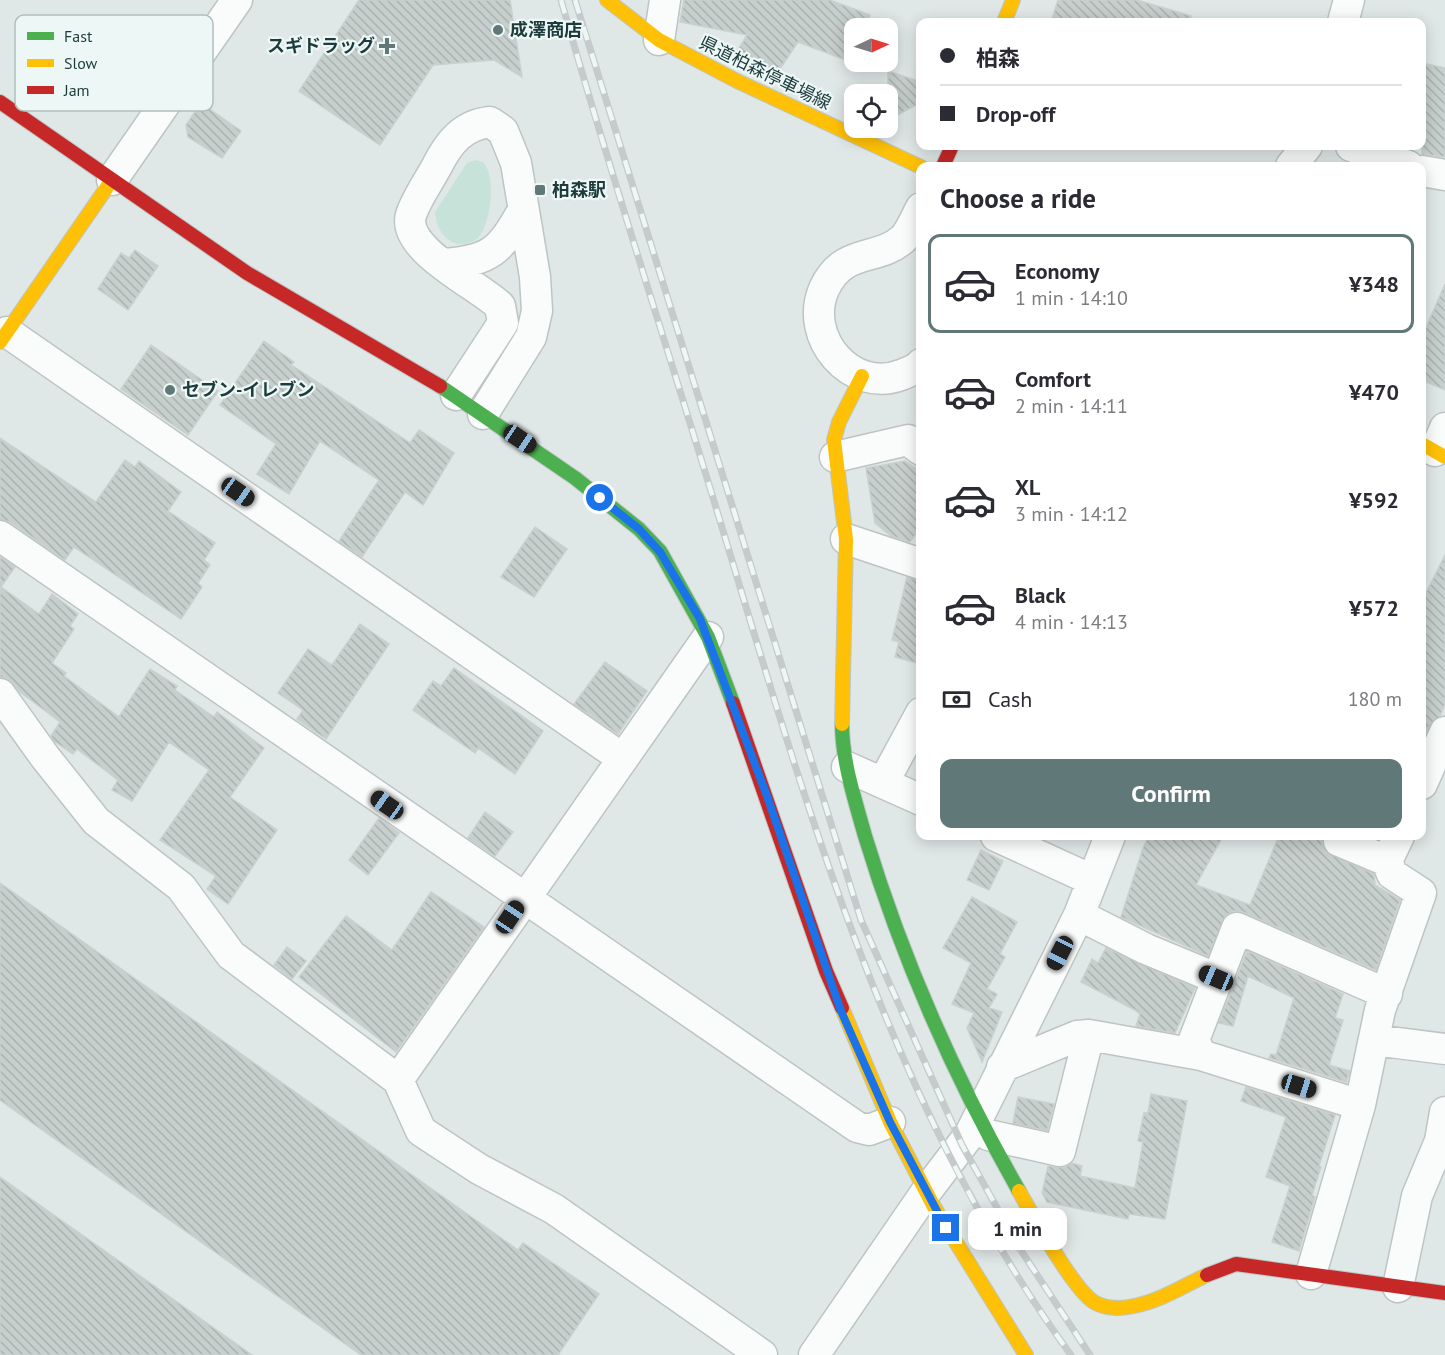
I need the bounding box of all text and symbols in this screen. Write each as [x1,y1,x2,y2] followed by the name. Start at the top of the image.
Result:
[15,15,213,111] legend
[510,18,582,41] place label: 成澤商店
[844,18,898,72] north arrow
[844,18,898,138] map controls
[491,23,505,37] marker: 成澤商店
[64,26,93,46] text: Fast
[695,31,835,114] street label: 県道柏森停車場線
[267,34,375,57] place label: スギドラッグ
[380,39,394,53] marker: スギドラッグ
[976,44,1020,72] text: 柏森
[64,53,98,73] text: Slow
[63,80,90,100] text: Jam
[844,84,898,138] button: locate
[976,100,1055,128] text: Drop-off
[552,178,606,201] place label: 柏森駅
[940,181,1096,215] text: Choose a ride
[533,183,547,197] marker: 柏森駅
[943,257,997,311] icon: car
[1015,257,1099,285] text: Economy
[1349,270,1399,298] text: ¥348
[1015,285,1128,311] text: 1 min · 14:10
[943,365,997,419] icon: car
[1015,365,1091,393] text: Comfort
[182,378,314,401] place label: セブン-イレブン
[1349,378,1399,406] text: ¥470
[163,383,177,397] marker: セブン-イレブン
[1015,393,1128,419] text: 2 min · 14:11
[500,421,540,457] car
[943,473,997,527] icon: car
[1015,473,1040,501] text: XL
[218,474,258,510] car
[586,484,613,511] route start
[1349,486,1399,514] text: ¥592
[1015,501,1128,527] text: 3 min · 14:12
[943,581,997,635] icon: car
[1015,581,1066,609] text: Black
[1349,594,1399,622] text: ¥572
[1015,609,1128,635] text: 4 min · 14:13
[940,683,973,716] icon: cash
[988,685,1032,713] text: Cash
[1348,686,1402,712] text: 180 m
[940,759,1402,828] button: Confirm
[367,787,407,823] car
[492,897,528,937] car
[1044,933,1076,973] car
[1196,963,1236,993] car
[1279,1072,1319,1100] car
[967,1207,1066,1249] callout: 1 min
[932,1214,959,1241] route end
[993,1216,1042,1242] text: 1 min

